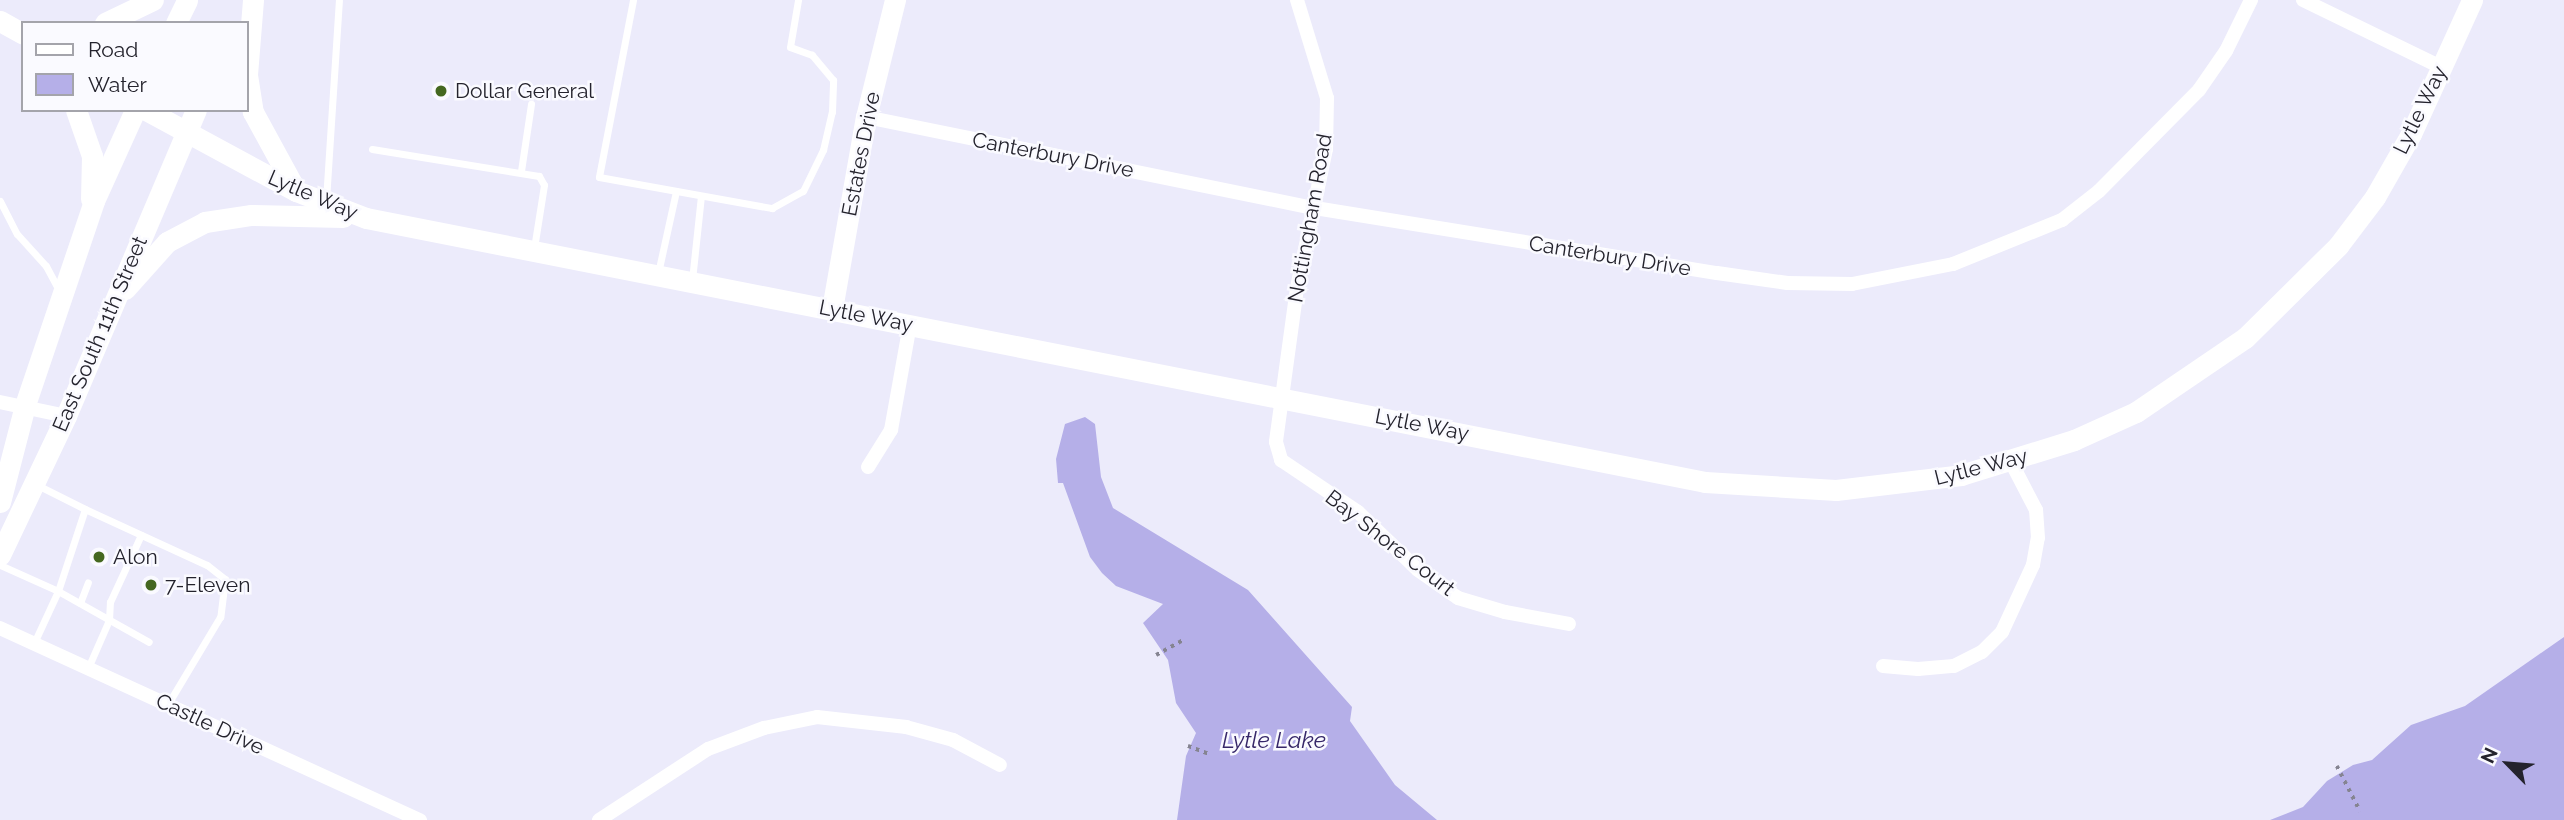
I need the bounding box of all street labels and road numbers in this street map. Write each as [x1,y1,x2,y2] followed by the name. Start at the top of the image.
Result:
[2388,61,2452,159] street label: Lytle Way
[837,90,885,218] street label: Estates Drive
[970,127,1136,183] street label: Canterbury Drive
[1283,132,1337,304] street label: Nottingham Road
[264,165,362,225] street label: Lytle Way
[1527,231,1693,281] street label: Canterbury Drive
[47,232,153,436] street label: East South 11th Street
[817,294,915,338] street label: Lytle Way
[1373,403,1471,447] street label: Lytle Way
[1932,443,2030,491] street label: Lytle Way
[1320,484,1460,602] street label: Bay Shore Court
[152,688,268,760] street label: Castle Drive

